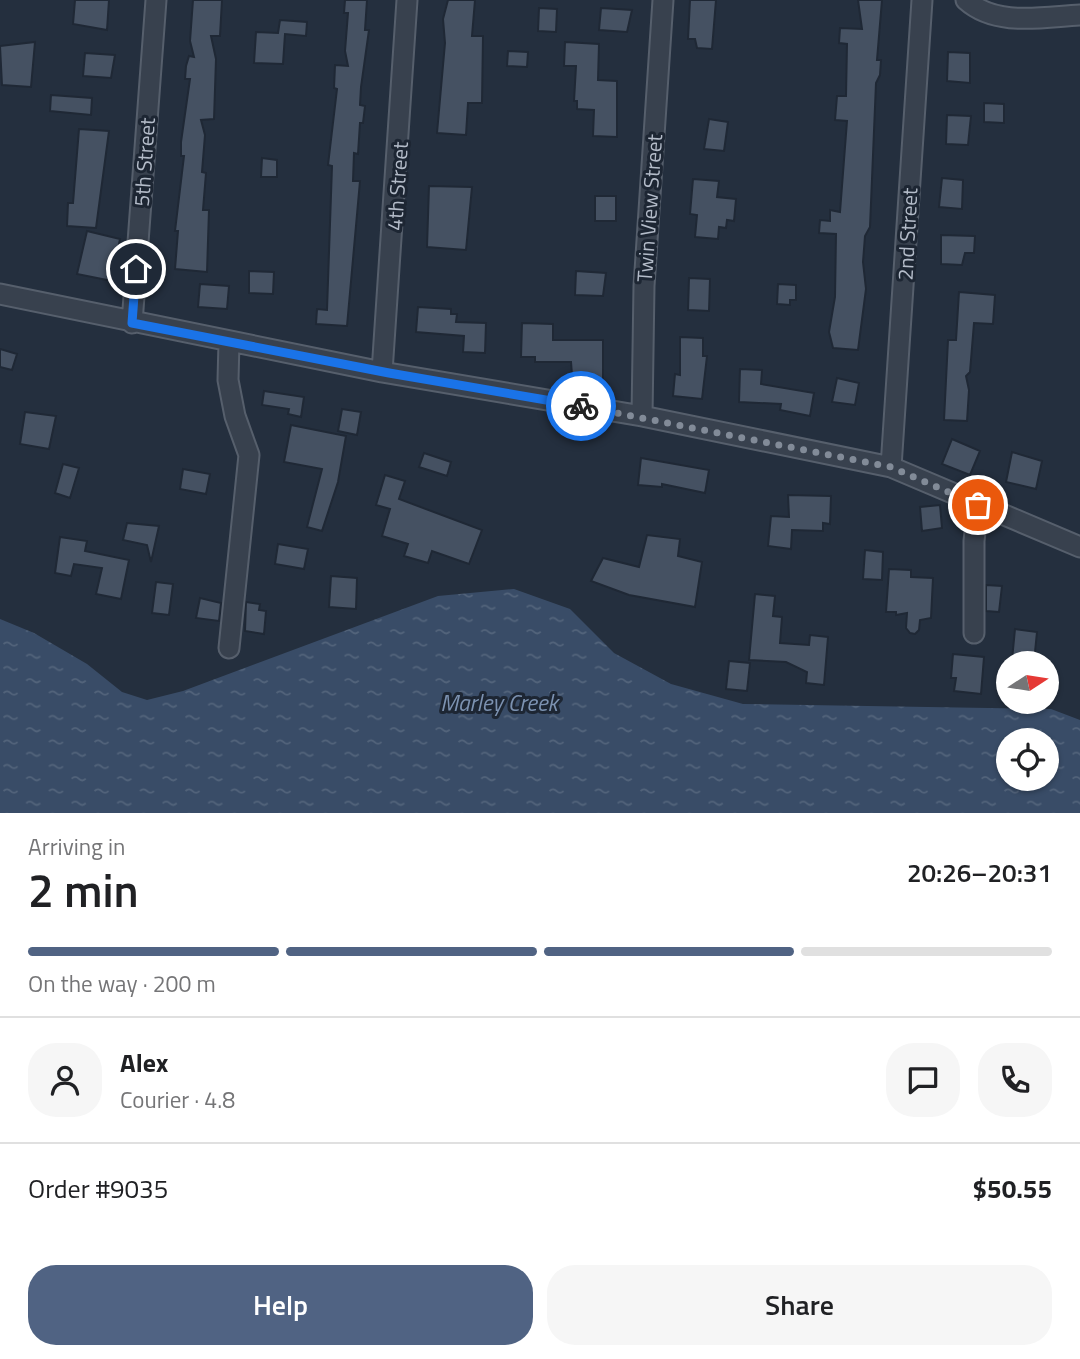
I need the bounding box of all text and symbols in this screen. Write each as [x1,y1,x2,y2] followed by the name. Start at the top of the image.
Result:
[125,116,163,208] street label: 5th Street
[628,132,670,283] street label: Twin View Street
[378,140,416,232] street label: 4th Street
[889,186,925,281] street label: 2nd Street
[106,239,166,299] pin
[117,250,155,288] icon: home
[546,371,616,441] courier
[562,387,600,425] icon: bike
[948,475,1008,535] pin
[959,486,997,524] icon: bag
[996,651,1059,714] north arrow
[996,651,1059,791] map controls
[440,685,561,720] water label: Marley Creek
[996,728,1059,791] button: locate
[28,829,125,864] text: Arriving in
[907,853,1052,892] text: 20:26–20:31
[28,855,139,925] text: 2 min
[28,966,216,1001] text: On the way · 200 m
[28,1043,102,1117] button: person
[120,1043,168,1082] text: Alex
[886,1043,960,1117] button: chat
[978,1043,1052,1117] button: phone
[120,1082,235,1117] text: Courier · 4.8
[28,1169,168,1208] text: Order #9035
[973,1169,1052,1208] text: $50.55
[28,1265,533,1345] button: Help
[547,1265,1052,1345] button: Share

